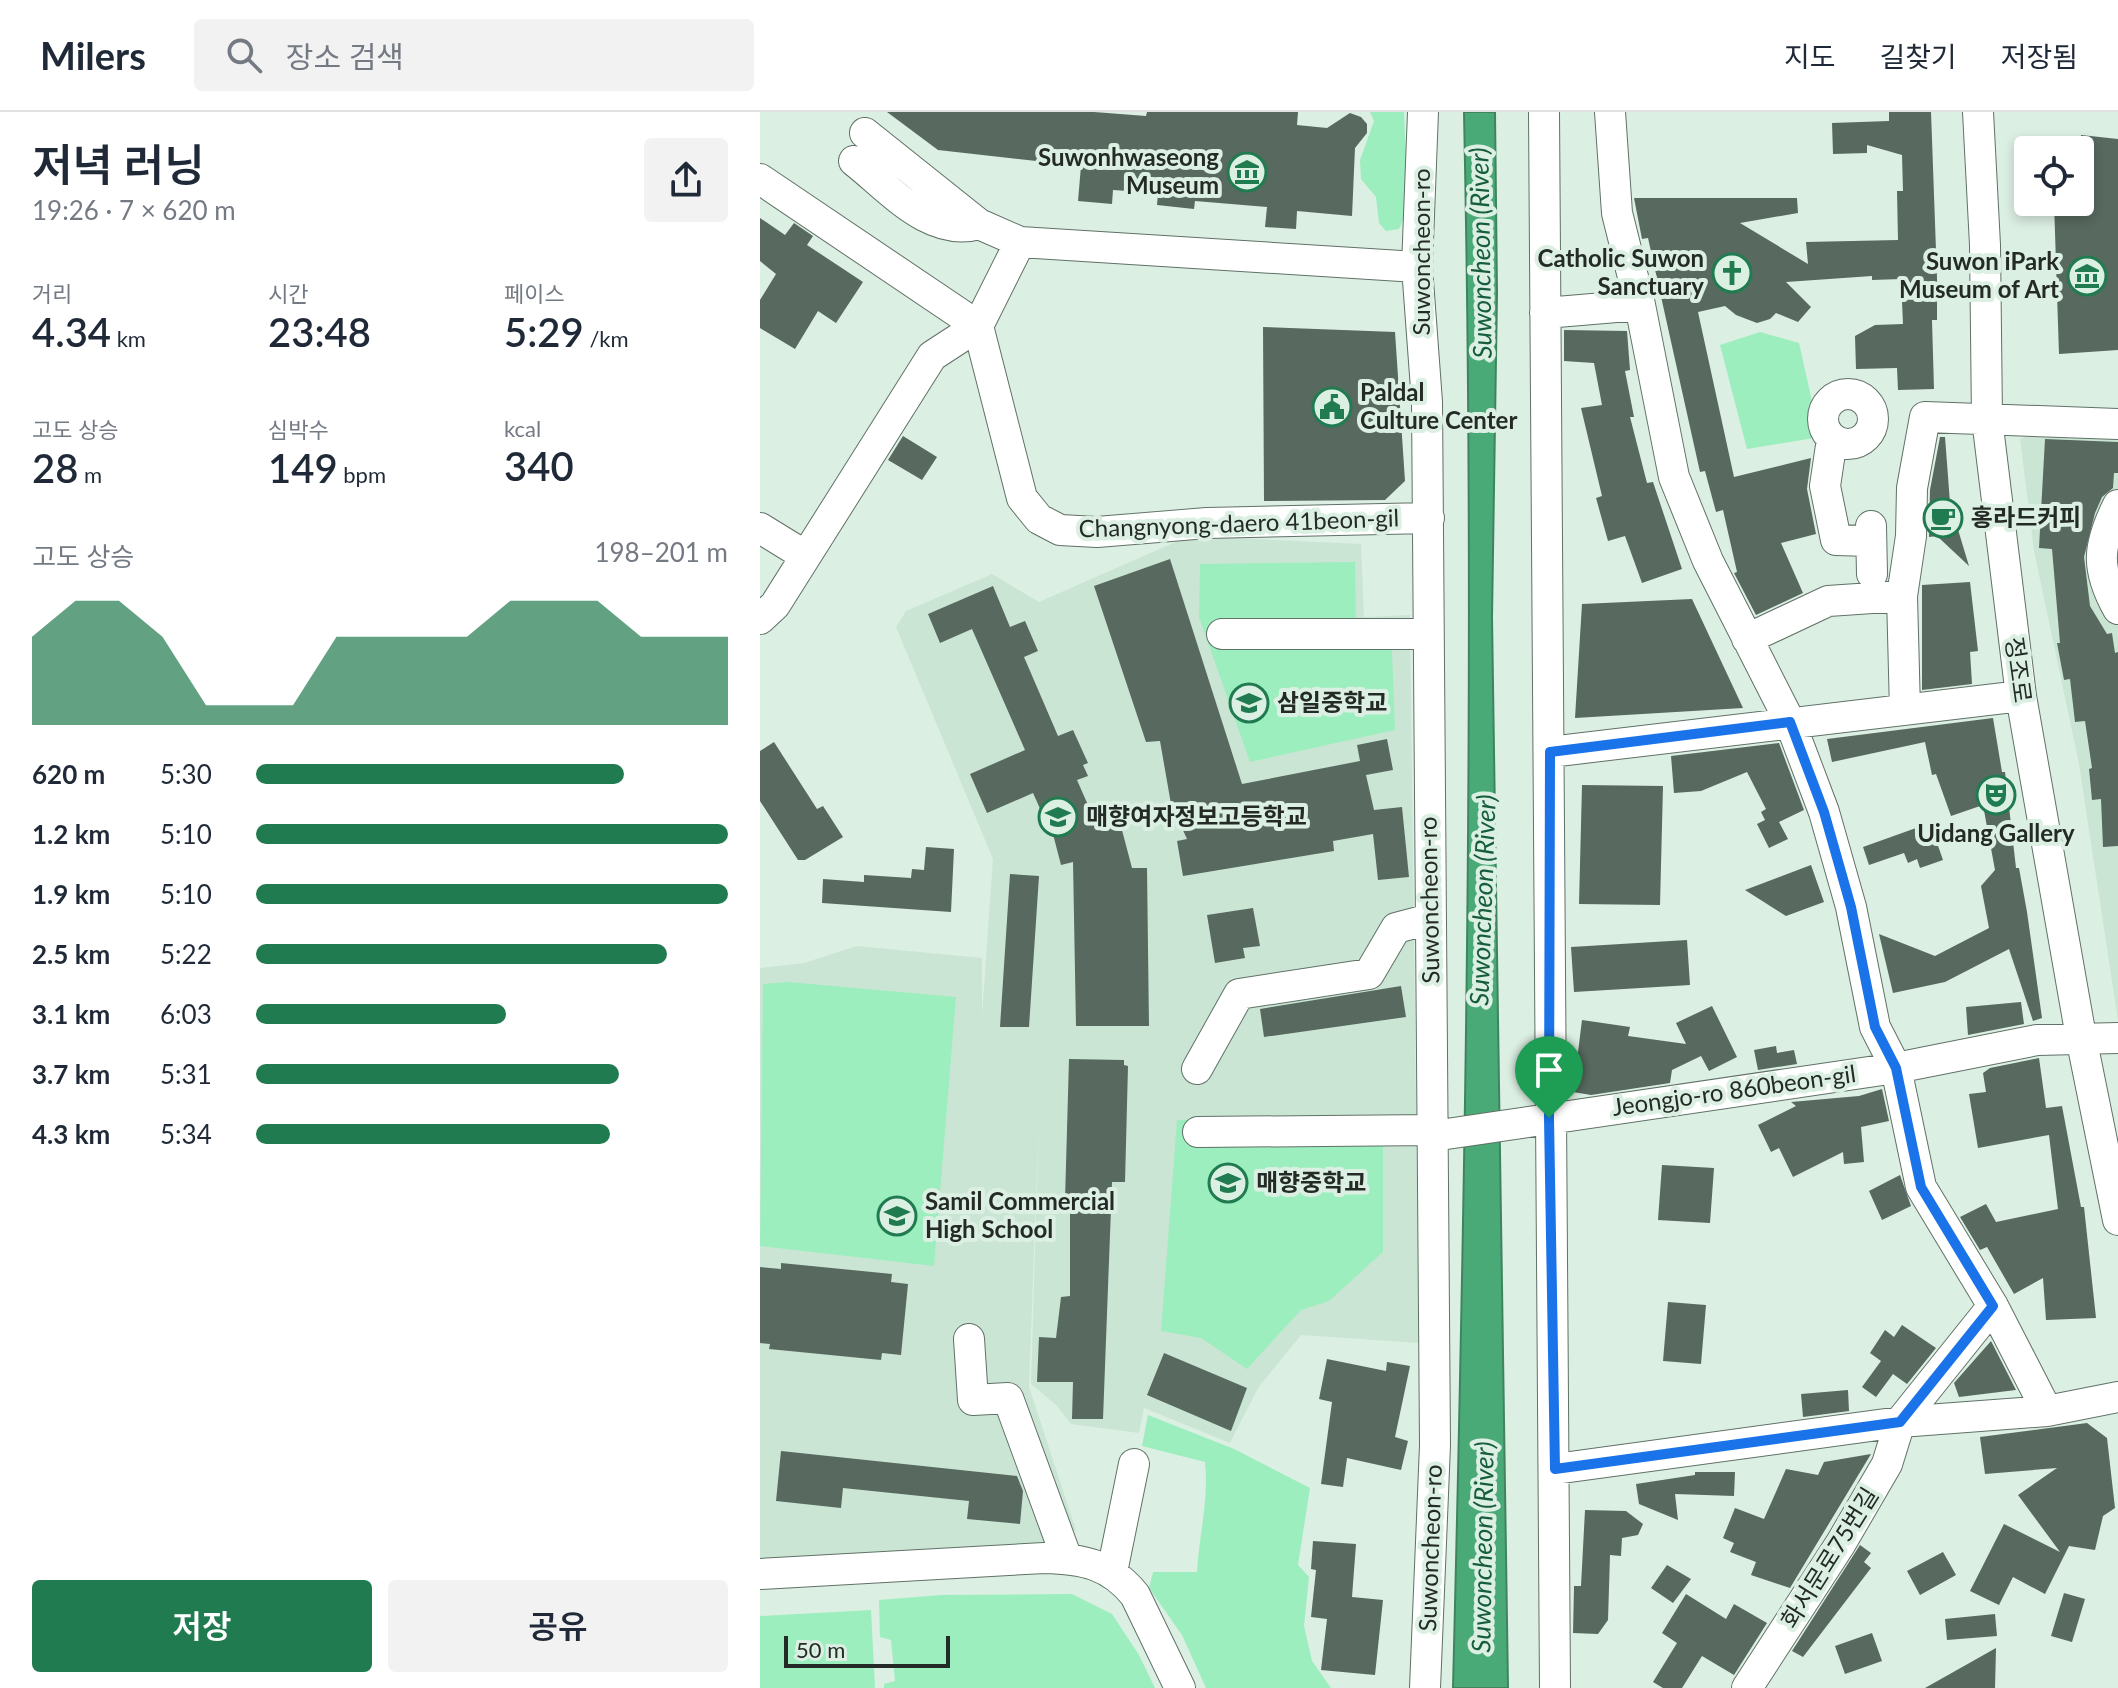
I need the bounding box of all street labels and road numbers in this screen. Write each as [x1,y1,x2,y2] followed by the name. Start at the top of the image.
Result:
[1406,168,1435,336] street label: Suwoncheon-ro
[1078,502,1400,543] street label: Changnyong-daero 41beon-gil
[2001,635,2038,705] street label: 정조로
[1413,816,1444,984] street label: Suwoncheon-ro
[1610,1058,1858,1121] street label: Jeongjo-ro 860beon-gil
[1412,1464,1447,1632] street label: Suwoncheon-ro
[1774,1482,1884,1633] street label: 화서문로75번길

